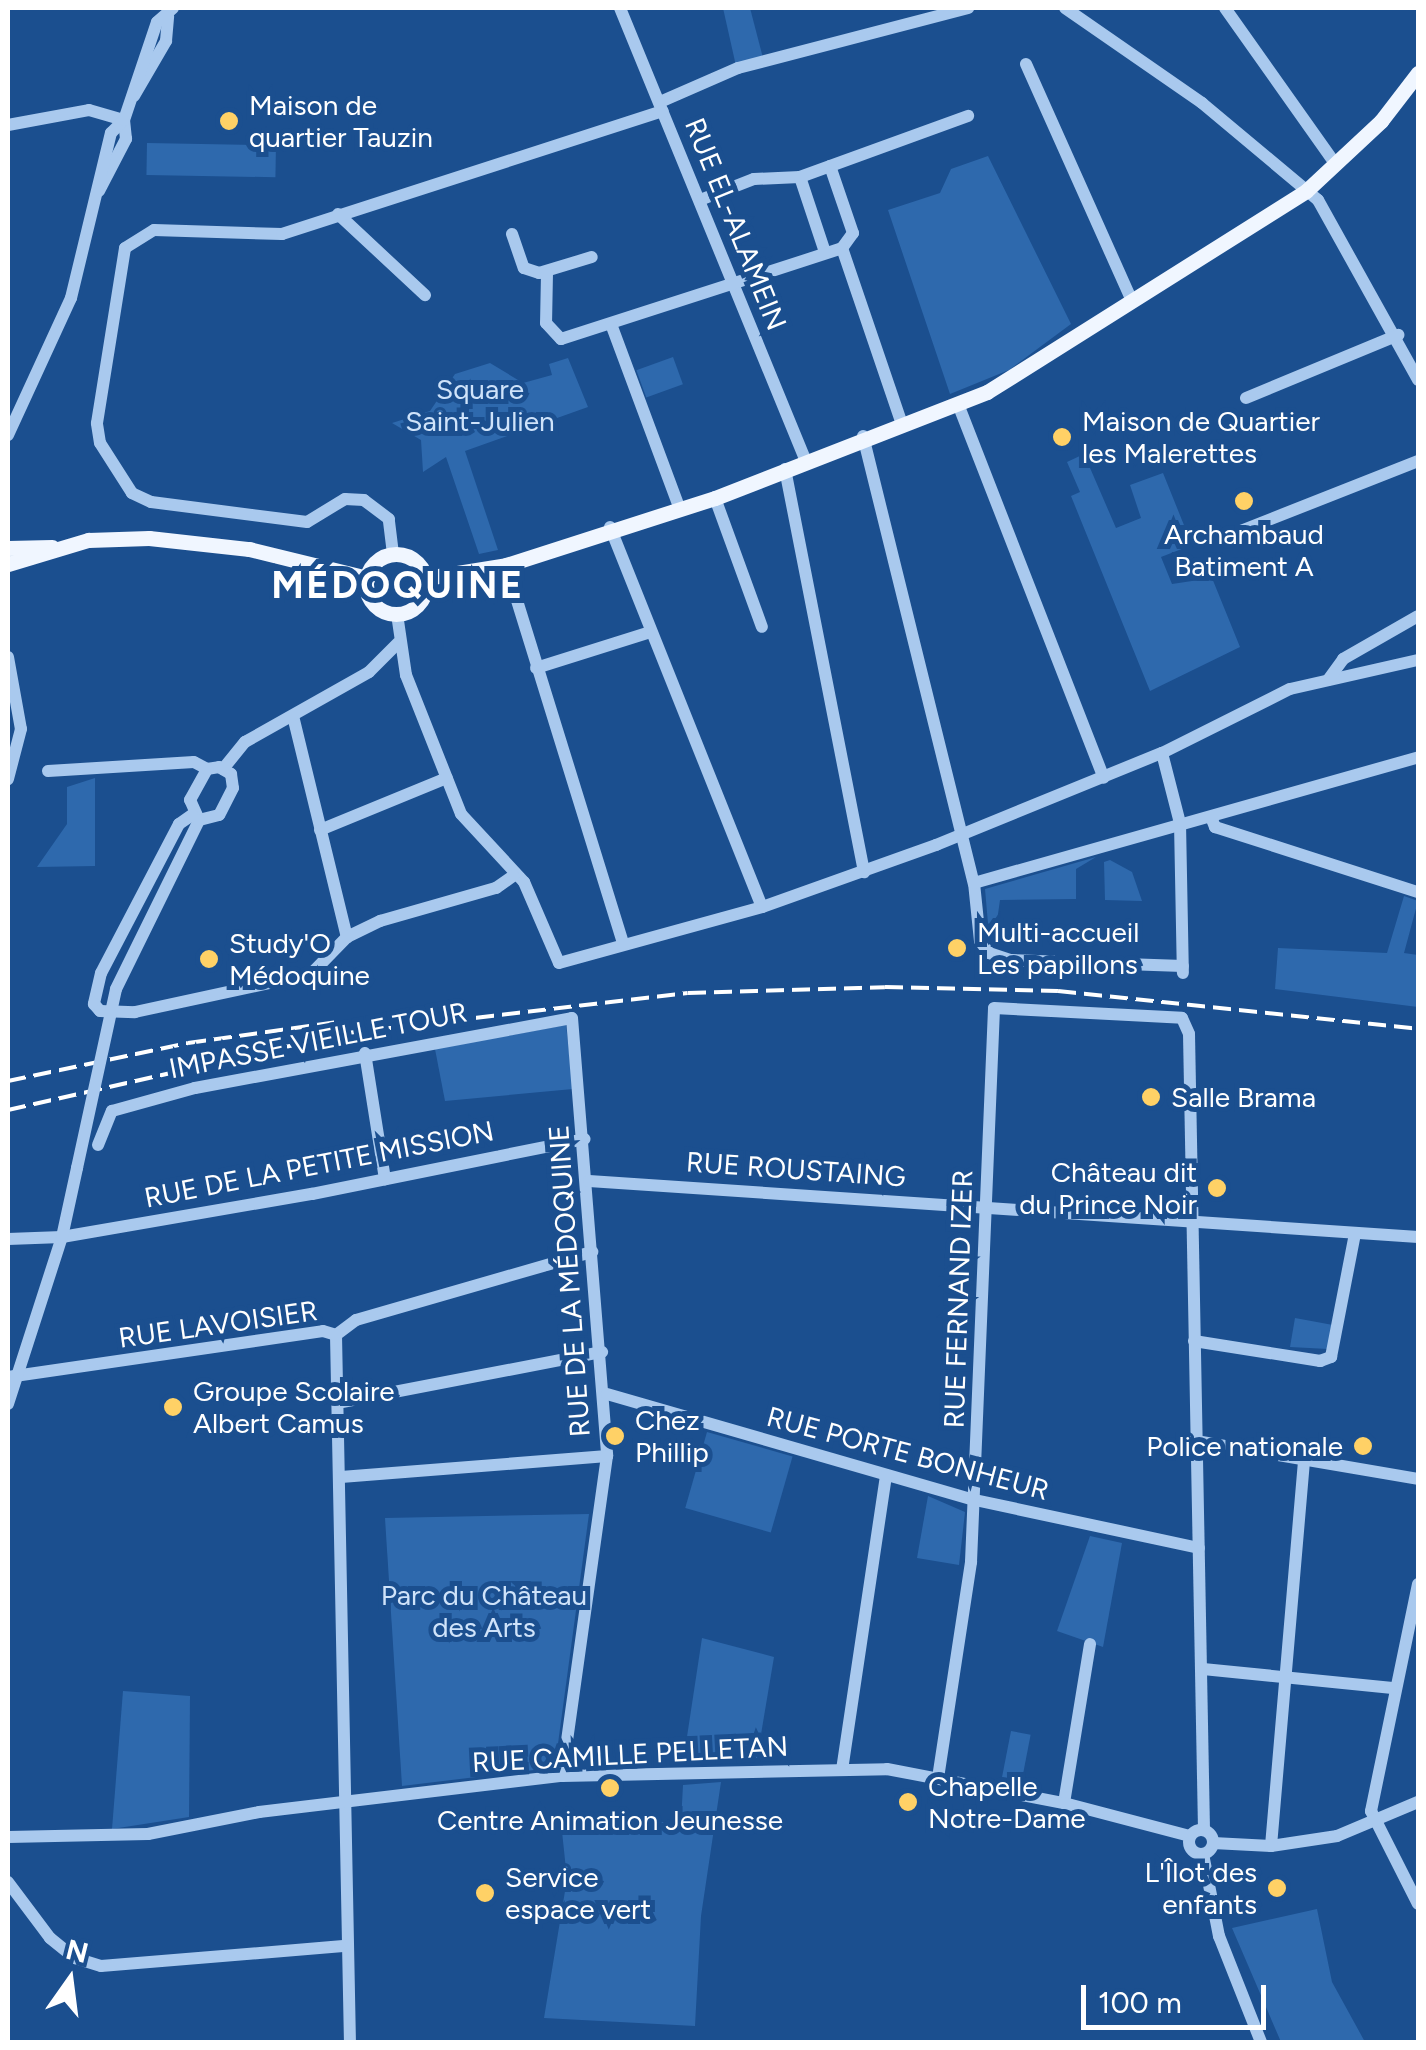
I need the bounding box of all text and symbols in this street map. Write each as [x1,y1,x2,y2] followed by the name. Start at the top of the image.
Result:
[249,88,433,154] place label: Maison de quartier Tauzin
[218,110,240,132] marker: Maison de quartier Tauzin
[678,113,794,335] street label: RUE EL-ALAMEIN
[405,372,555,438] park label: Square Saint-Julien
[1082,404,1320,470] place label: Maison de Quartier les Malerettes
[1051,426,1073,448] marker: Maison de Quartier les Malerettes
[1233,490,1255,512] marker: Archambaud Batiment A
[1164,517,1324,583] place label: Archambaud Batiment A
[271,563,525,609] district label: MÉDOQUINE
[977,915,1139,981] place label: Multi-accueil Les papillons
[229,926,370,992] place label: Study'O Médoquine
[946,937,968,959] marker: Multi-accueil Les papillons
[198,948,220,970] marker: Study'O Médoquine
[166,995,470,1085] street label: IMPASSE VIEILLE TOUR
[1171,1080,1316,1114] place label: Salle Brama
[1140,1086,1162,1108] marker: Salle Brama
[141,1114,497,1214] street label: RUE DE LA PETITE MISSION
[541,1124,597,1438] street label: RUE DE LA MÉDOQUINE
[685,1145,907,1193] street label: RUE ROUSTAING
[1019,1155,1197,1221] place label: Château dit du Prince Noir
[937,1169,979,1429] street label: RUE FERNAND IZER
[1206,1177,1228,1199] marker: Château dit du Prince Noir
[116,1293,320,1355] street label: RUE LAVOISIER
[193,1374,395,1440] place label: Groupe Scolaire Albert Camus
[162,1396,184,1418] marker: Groupe Scolaire Albert Camus
[763,1399,1053,1507] street label: RUE PORTE BONHEUR
[635,1403,709,1469] place label: Chez Phillip
[604,1425,626,1447] marker: Chez Phillip
[1146,1429,1343,1463] place label: Police nationale
[1352,1435,1374,1457] marker: Police nationale
[381,1578,587,1644] park label: Parc du Château des Arts
[471,1729,789,1779] street label: RUE CAMILLE PELLETAN
[928,1769,1086,1835] place label: Chapelle Notre-Dame
[599,1777,621,1799] marker: Centre Animation Jeunesse
[897,1791,919,1813] marker: Chapelle Notre-Dame
[437,1803,783,1837] place label: Centre Animation Jeunesse
[1145,1855,1257,1921] place label: L'Îlot des enfants
[505,1860,651,1926] place label: Service espace vert
[1266,1877,1288,1899] marker: L'Îlot des enfants
[474,1882,496,1904] marker: Service espace vert
[20,1930,120,2030] north arrow
[63,1932,92,1970] text: N
[1086,1965,1271,2027] scale bar
[1098,1984,1182,2021] text: 100 m

